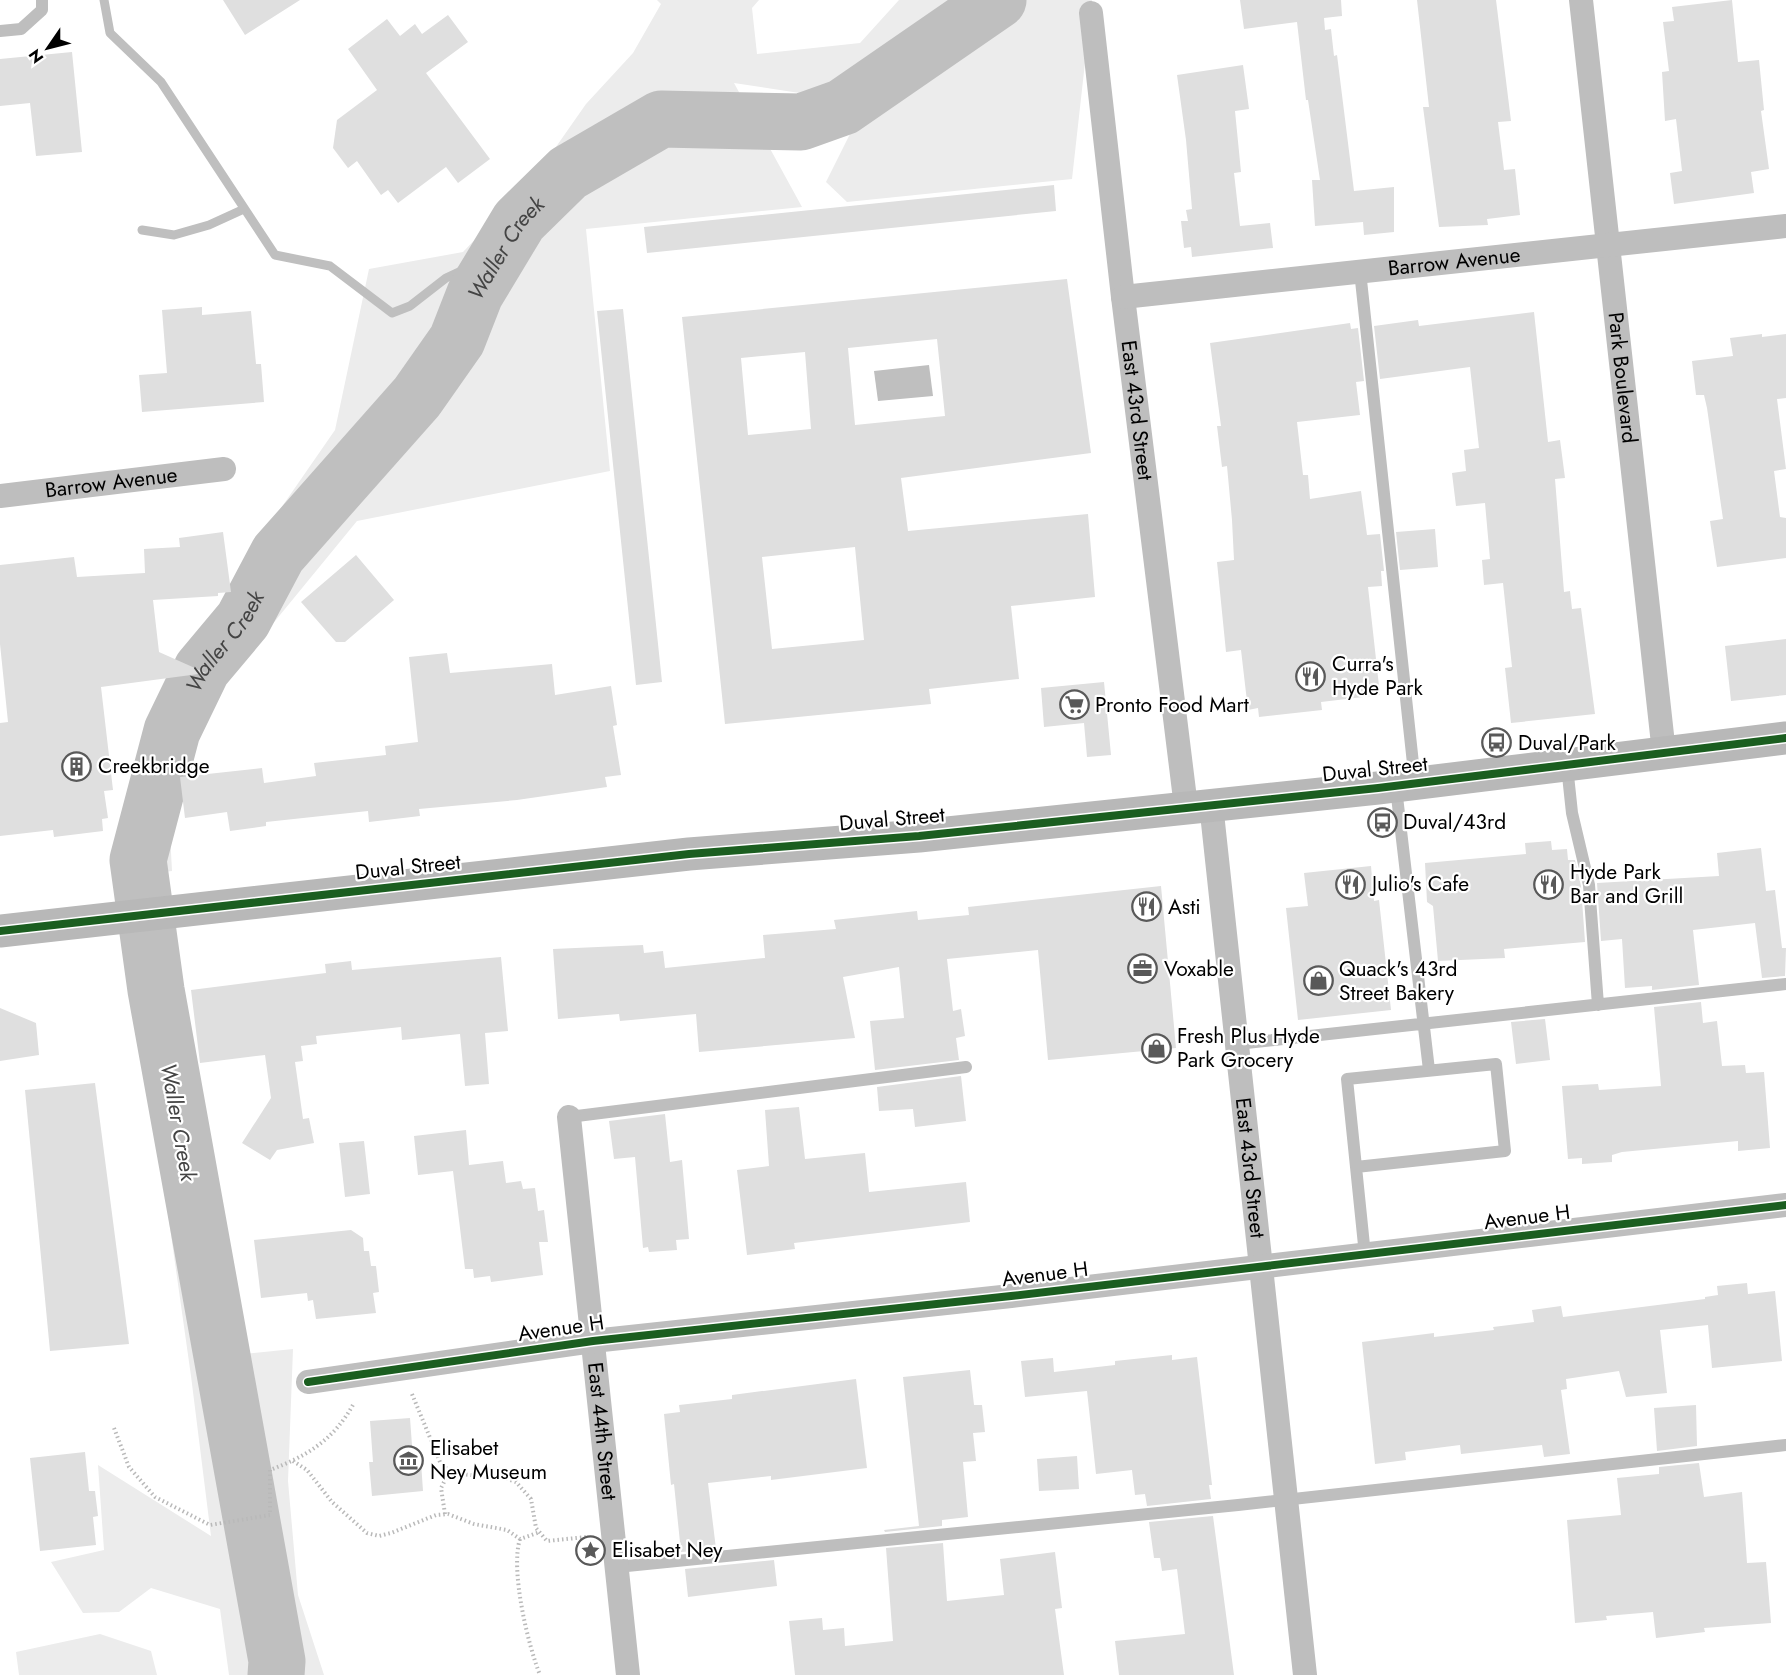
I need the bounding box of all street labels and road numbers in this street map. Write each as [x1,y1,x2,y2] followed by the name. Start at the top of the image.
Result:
[1386,240,1522,284] street label: Barrow Avenue
[1600,311,1645,445] street label: Park Boulevard
[1113,339,1161,482] street label: East 43rd Street
[43,460,179,505] street label: Barrow Avenue
[1321,749,1429,789] street label: Duval Street
[838,799,946,839] street label: Duval Street
[354,847,462,887] street label: Duval Street
[1228,1096,1273,1240] street label: East 43rd Street
[1482,1197,1572,1237] street label: Avenue H
[1000,1254,1090,1294] street label: Avenue H
[516,1307,606,1349] street label: Avenue H
[580,1361,624,1502] street label: East 44th Street

